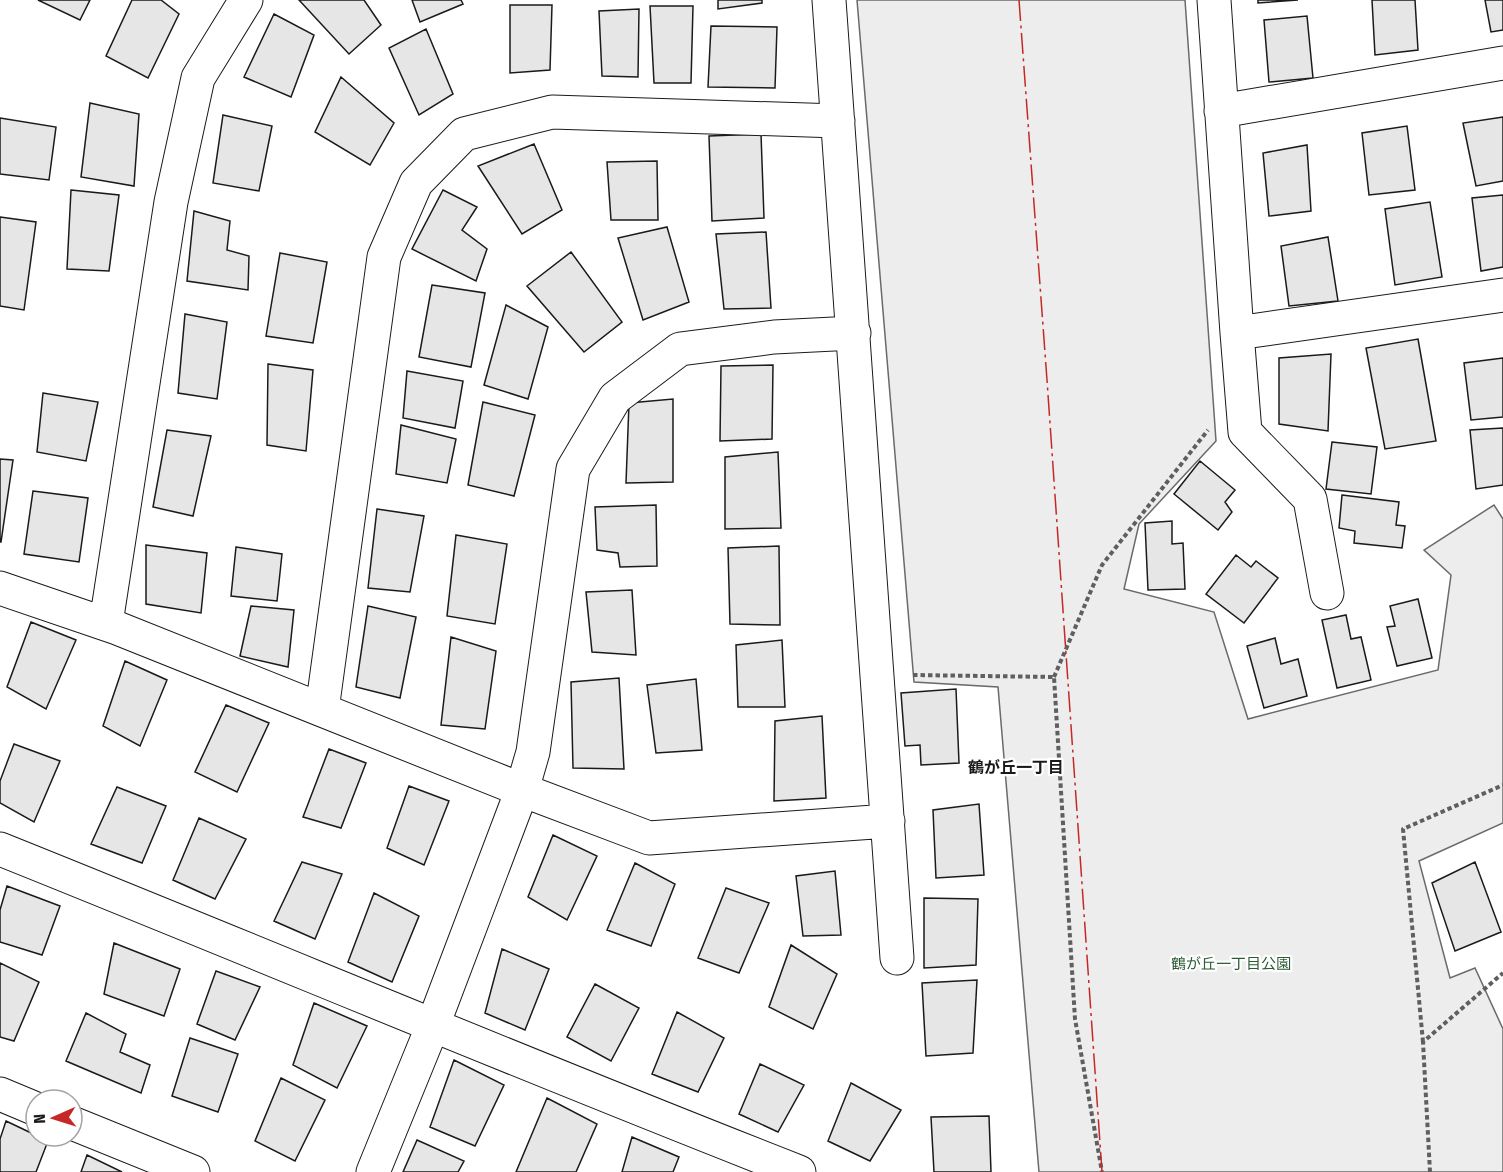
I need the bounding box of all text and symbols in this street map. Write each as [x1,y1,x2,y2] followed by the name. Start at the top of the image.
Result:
[968,758,1064,777] district label: 鶴が丘一丁目
[1171,955,1291,973] park label: 鶴が丘一丁目公園
[24,1088,84,1148] north arrow
[30,1113,49,1124] text: N

